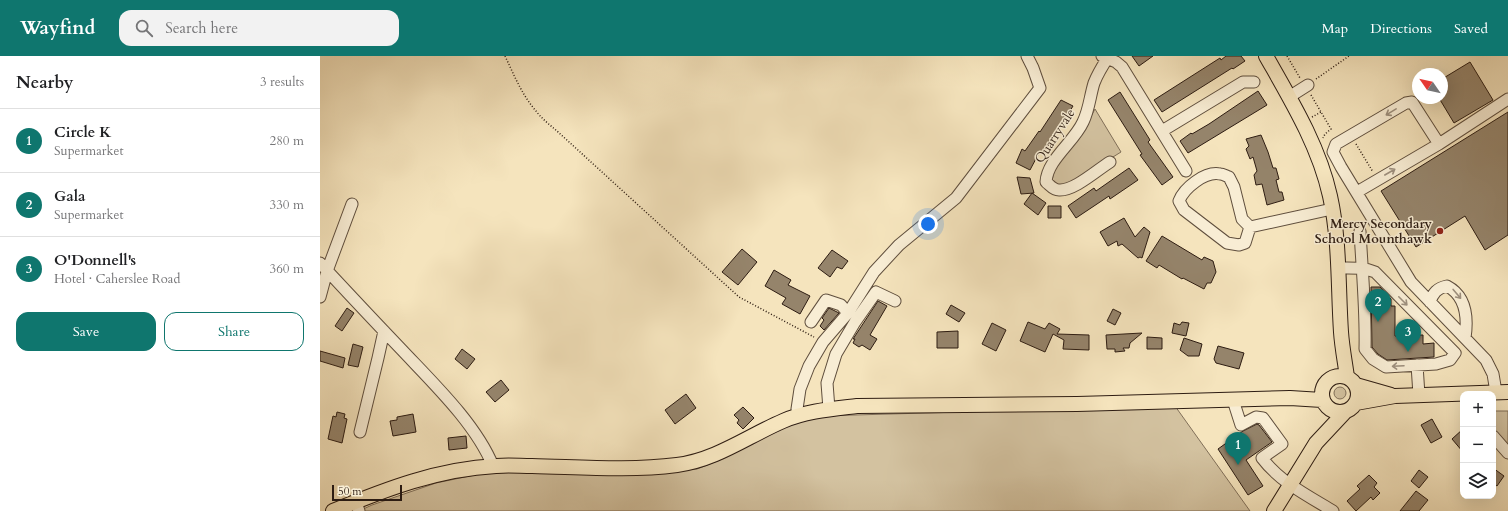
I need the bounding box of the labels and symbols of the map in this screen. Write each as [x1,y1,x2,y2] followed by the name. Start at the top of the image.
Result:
[1412,68,1448,104] north arrow
[1031,105,1079,167] street label: Quarryvale
[1386,108,1397,116] one-way arrow
[1384,168,1396,176] one-way arrow
[918,214,938,234] your location
[1315,215,1433,248] place label: Mercy Secondary School Mounthawk
[1435,226,1445,236] marker: Mercy Secondary School Mounthawk
[1365,289,1391,322] pin: 2
[1453,289,1462,300] one-way arrow
[1398,296,1408,305] one-way arrow
[1395,319,1421,352] pin: 3
[1392,363,1405,370] one-way arrow
[1225,432,1251,465] pin: 1
[332,483,402,502] scale bar

